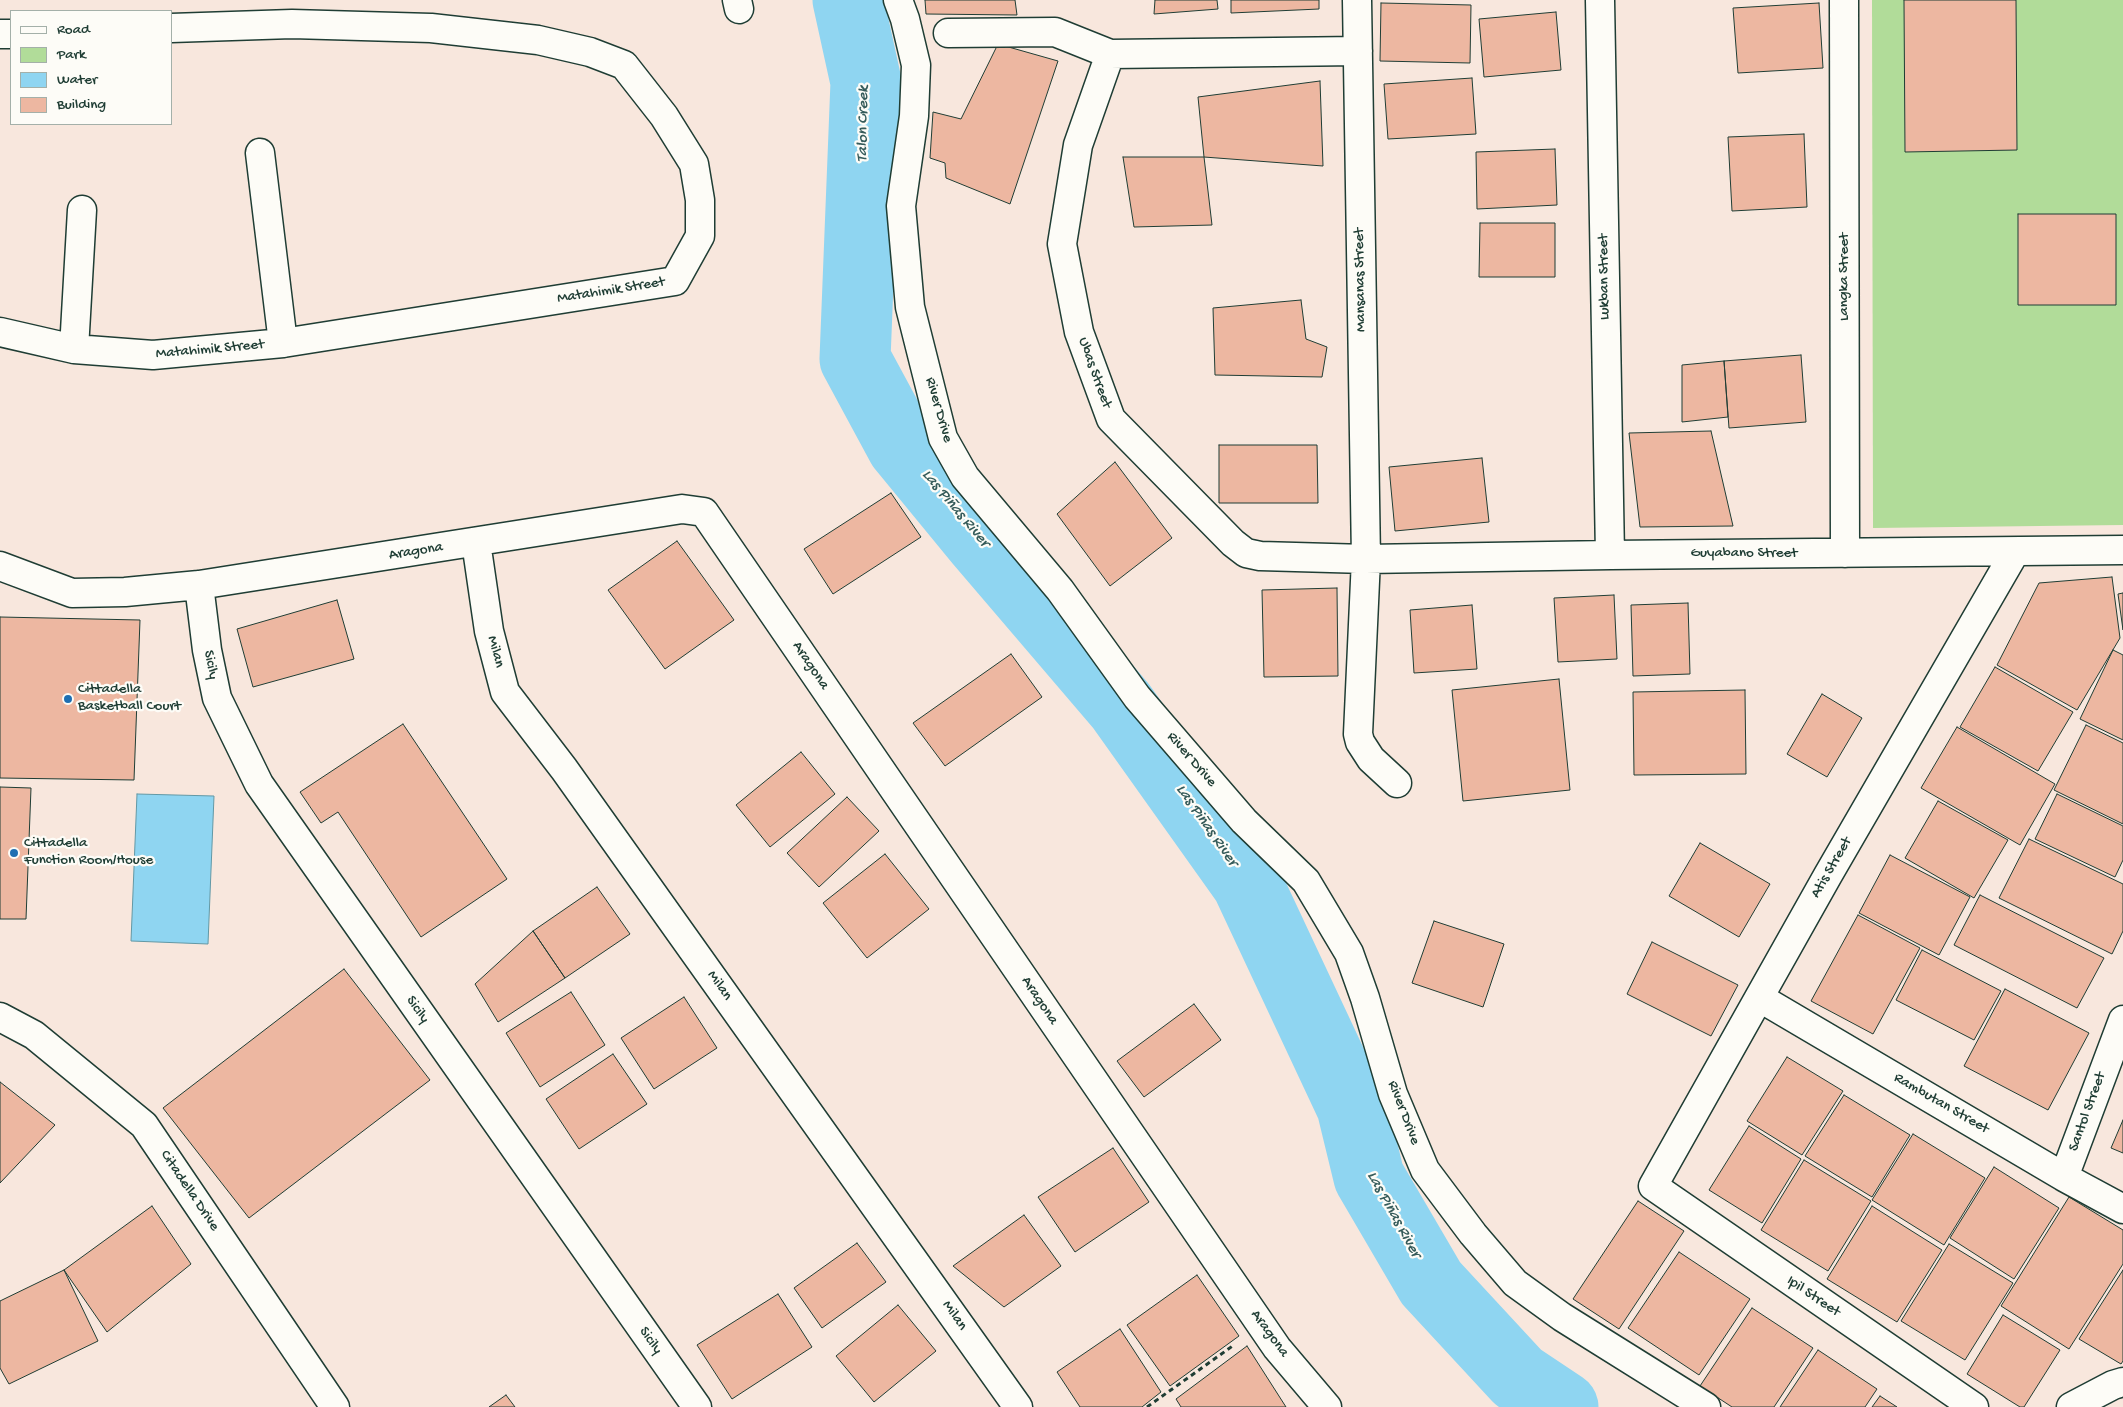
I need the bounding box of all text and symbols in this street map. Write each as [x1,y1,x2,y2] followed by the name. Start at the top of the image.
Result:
[10,10,172,125] legend
[57,21,90,39] text: Road
[57,46,86,64] text: Park
[57,71,97,89] text: Water
[854,86,874,162] water label: Talon Creek
[57,96,106,114] text: Building
[1351,228,1371,332] street label: Mansanas Street
[1836,233,1854,321] street label: Langka Street
[1595,234,1615,320] street label: Lukban Street
[556,274,666,308] street label: Matahimik Street
[1073,335,1115,411] street label: Ubas Street
[155,336,265,364] street label: Matahimik Street
[920,375,956,445] street label: River Drive
[917,466,993,552] water label: Las Piñas River
[388,539,444,565] street label: Aragona
[1691,545,1797,563] street label: Guyabano Street
[482,634,508,670] street label: Milan
[787,638,833,694] street label: Aragona
[198,649,222,681] street label: Sicily
[78,681,181,716] place label: Cittadella Basketball Court
[62,693,74,705] marker: Cittadella Basketball Court
[1162,729,1220,791] street label: River Drive
[1171,781,1241,871] water label: Las Piñas River
[1807,834,1857,902] street label: Atis Street
[24,835,153,870] place label: Cittadella Function Room/House
[8,847,20,859] marker: Cittadella Function Room/House
[702,968,736,1004] street label: Milan
[1016,973,1062,1029] street label: Aragona
[401,993,433,1027] street label: Sicily
[1890,1069,1992,1139] street label: Rambutan Street
[2065,1070,2111,1154] street label: Santol Street
[1383,1078,1423,1148] street label: River Drive
[155,1147,223,1235] street label: Citadella Drive
[1361,1168,1425,1262] water label: Las Piñas River
[1783,1272,1843,1322] street label: Ipil Street
[937,1298,971,1334] street label: Milan
[1246,1307,1292,1361] street label: Aragona
[634,1324,666,1358] street label: Sicily

